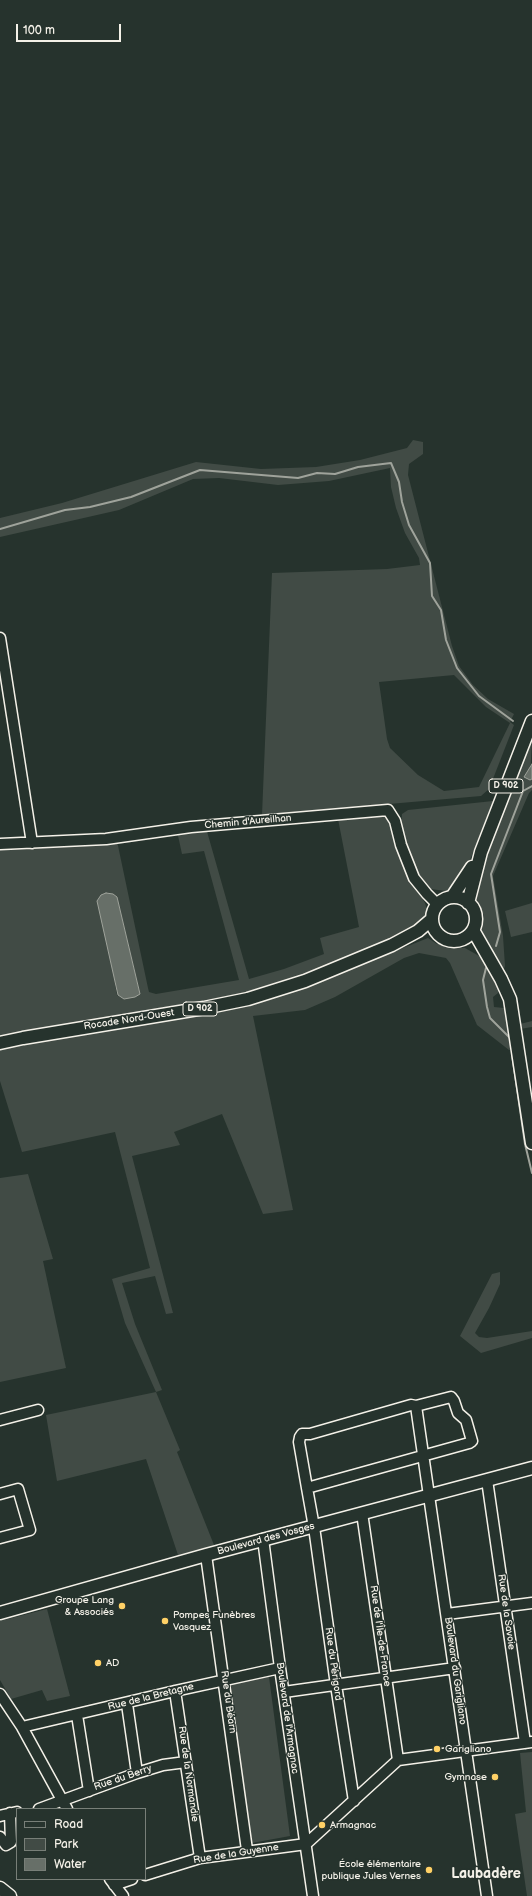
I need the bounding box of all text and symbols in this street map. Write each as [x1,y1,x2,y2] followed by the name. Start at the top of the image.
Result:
[18,16,123,42] scale bar
[23,23,55,38] text: 100 m
[489,779,523,793] road number: D 902
[204,812,292,832] street label: Chemin d'Aureilhan
[183,1002,217,1016] road number: D 902
[83,1007,175,1033] street label: Rocade Nord-Ouest
[216,1520,316,1558] street label: Boulevard des Vosges
[495,1573,517,1651] street label: Rue de la Savoie
[367,1585,393,1687] street label: Rue de l'Île-de-France
[55,1594,114,1618] place label: Groupe Lang & Associés
[117,1601,127,1611] marker: Groupe Lang & Associés
[173,1609,255,1632] place label: Pompes Funèbres Vasquez
[160,1616,170,1626] marker: Pompes Funèbres Vasquez
[441,1616,469,1726] street label: Boulevard du Garigliano
[322,1627,344,1701] street label: Rue du Périgord
[106,1657,119,1669] place label: AD
[93,1658,103,1668] marker: AD
[273,1661,301,1775] street label: Boulevard de l'Armagnac
[218,1670,238,1734] street label: Rue du Béarn
[107,1681,195,1713] street label: Rue de la Bretagne
[175,1725,201,1823] street label: Rue de la Normandie
[445,1743,491,1755] place label: Garigliano
[432,1744,442,1754] marker: Garigliano
[93,1763,153,1793] street label: Rue du Berry
[445,1771,487,1783] place label: Gymnase
[490,1772,500,1782] marker: Gymnase
[16,1808,146,1880] legend
[54,1817,83,1832] text: Road
[330,1819,376,1831] place label: Armagnac
[317,1820,327,1830] marker: Armagnac
[54,1837,78,1852] text: Park
[192,1841,280,1867] street label: Rue de la Guyenne
[54,1857,86,1872] text: Water
[322,1858,421,1882] place label: École élémentaire publique Jules Vernes
[424,1865,434,1875] marker: École élémentaire publique Jules Vernes
[451,1866,521,1882] district label: Laubadère

